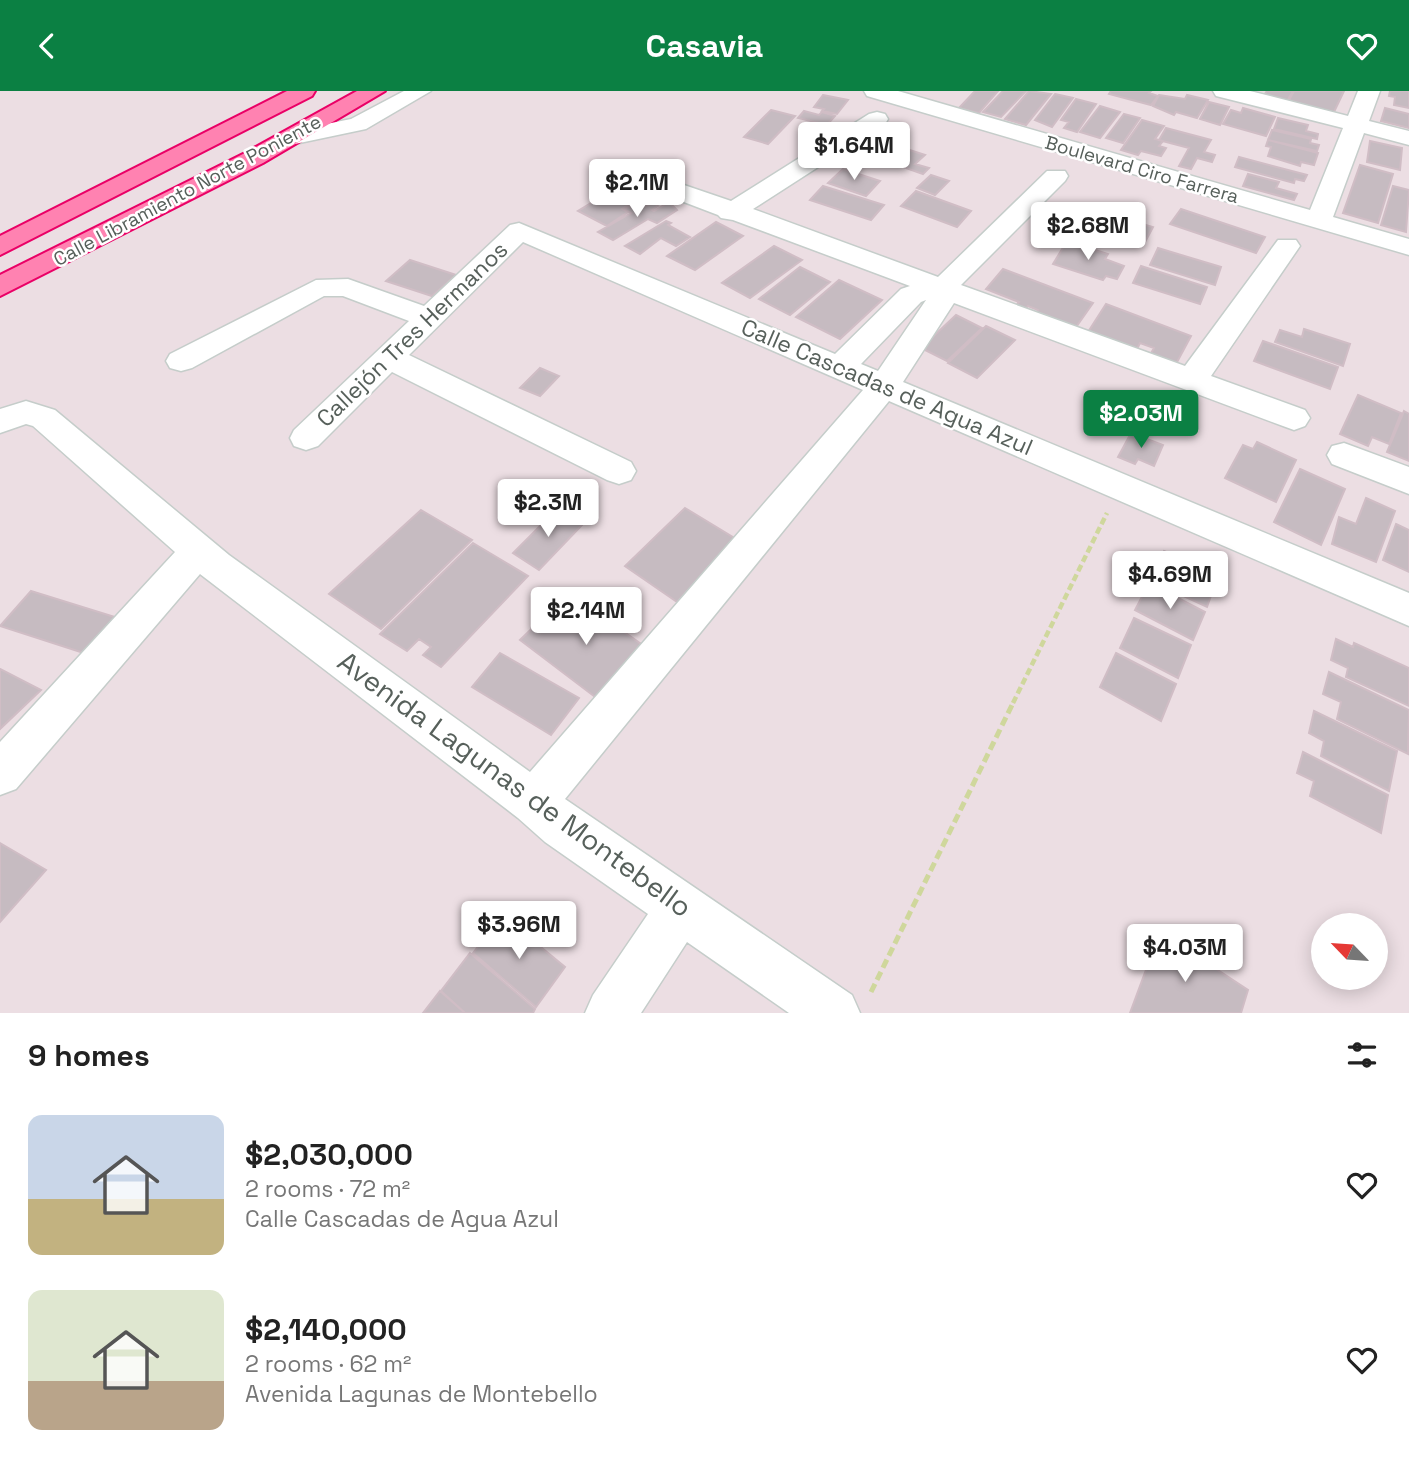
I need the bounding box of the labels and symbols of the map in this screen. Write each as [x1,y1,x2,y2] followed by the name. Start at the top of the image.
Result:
[49,109,325,272] street label: Calle Libramiento Norte Poniente
[797,123,911,182] pin: $1.64M
[1042,130,1242,209] street label: Boulevard Ciro Farrera
[588,159,686,219] pin: $2.1M
[1031,202,1145,262] pin: $2.68M
[310,235,514,433] street label: Callejón Tres Hermanos
[737,312,1037,462] street label: Calle Cascadas de Agua Azul
[1084,391,1198,450] pin: $2.03M
[499,479,597,539] pin: $2.3M
[1113,552,1227,611] pin: $4.69M
[529,587,643,647] pin: $2.14M
[331,643,699,925] street label: Avenida Lagunas de Montebello
[462,901,576,961] pin: $3.96M
[1311,913,1388,991] north arrow
[1128,925,1242,984] pin: $4.03M

